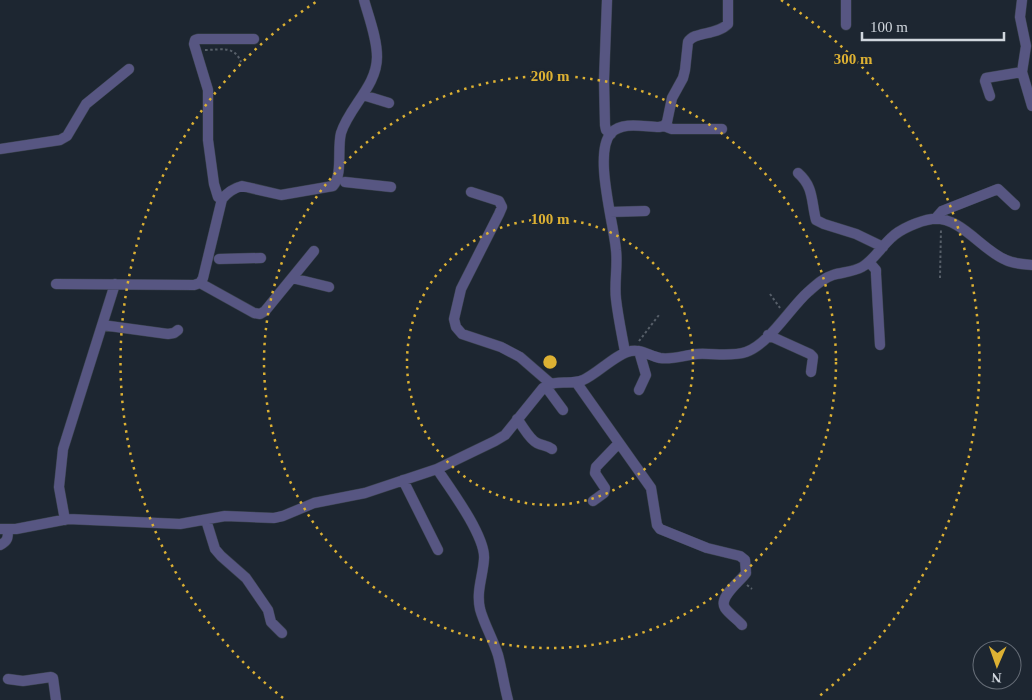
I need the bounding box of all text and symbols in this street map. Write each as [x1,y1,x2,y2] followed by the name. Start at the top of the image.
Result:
[862,10,1004,42] scale bar
[870,19,908,35] text: 100 m
[834,51,873,67] text: 300 m
[531,68,570,84] text: 200 m
[531,211,570,227] text: 100 m
[541,353,559,371] centre of rings
[972,640,1022,690] north arrow
[991,670,1002,685] text: N

